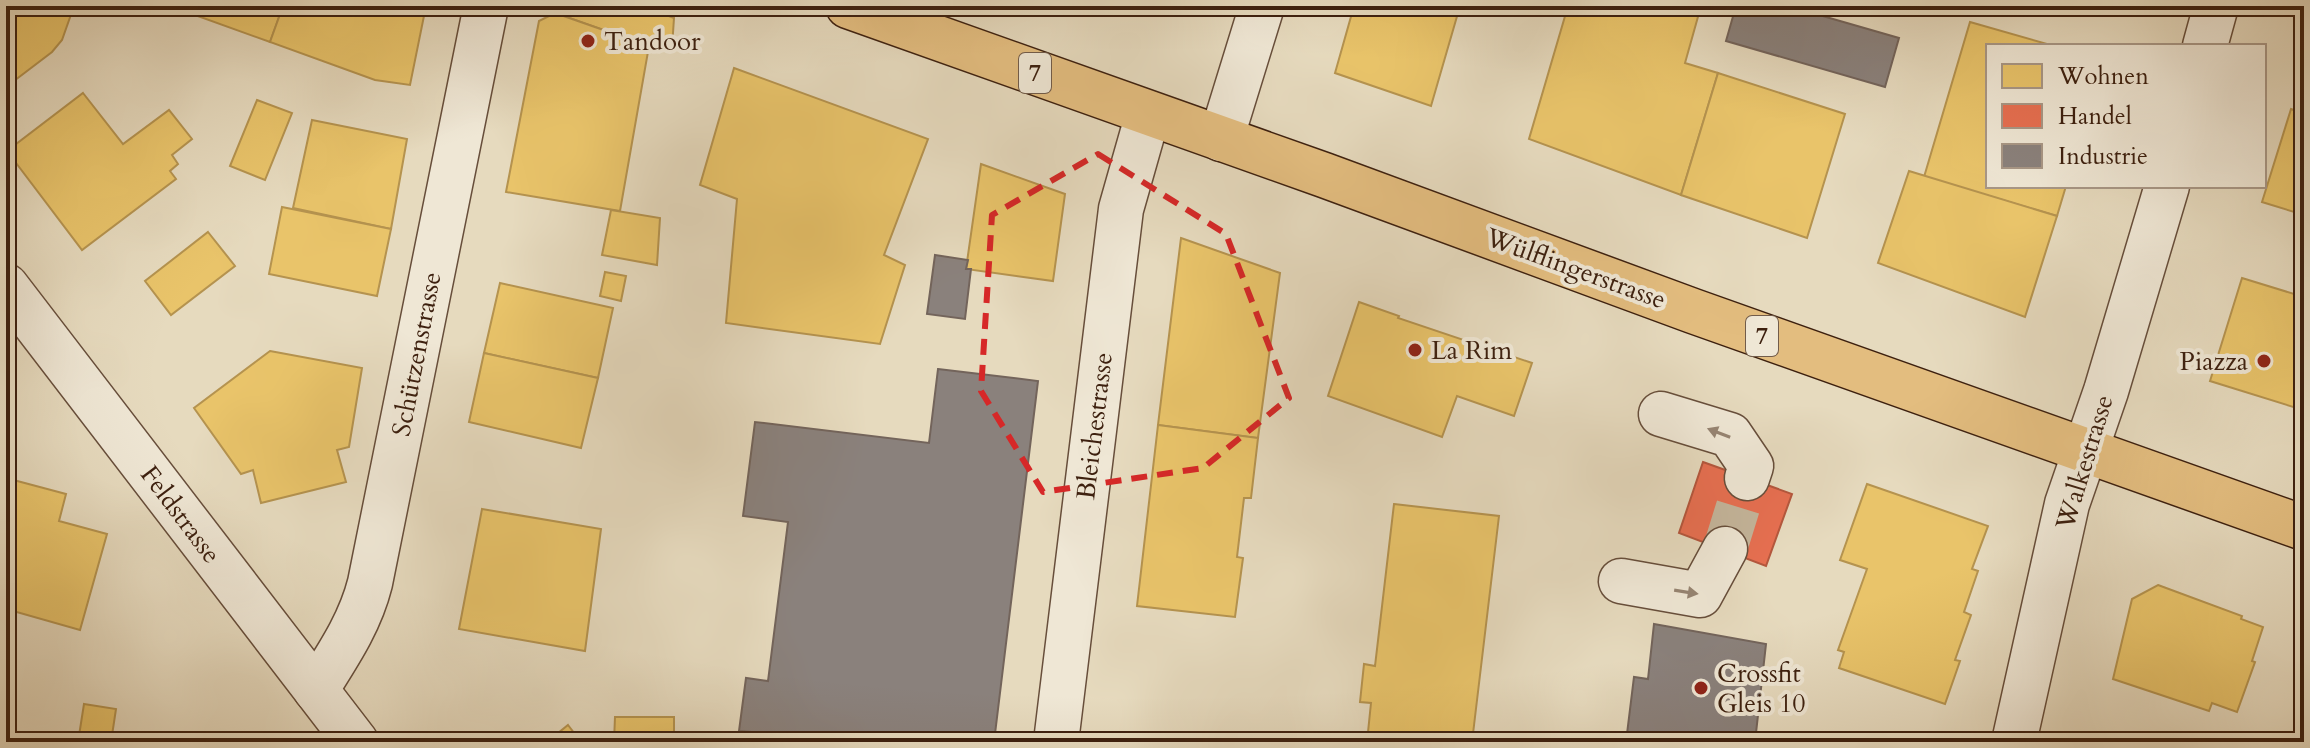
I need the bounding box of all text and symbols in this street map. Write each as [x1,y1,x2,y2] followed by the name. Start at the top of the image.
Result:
[604,24,701,59] place label: Tandoor
[579,32,597,50] marker: Tandoor
[1986,44,2266,188] legend
[1019,53,1051,93] road number: 7
[2057,60,2149,93] text: Wohnen
[2058,100,2132,133] text: Handel
[2058,140,2148,173] text: Industrie
[1480,219,1671,317] street label: Wülflingerstrasse
[383,269,450,439] street label: Schützenstrasse
[1746,316,1778,356] road number: 7
[1431,333,1512,368] place label: La Rim
[1406,341,1424,359] marker: La Rim
[2180,344,2248,379] place label: Piazza
[1068,350,1121,502] street label: Bleichestrasse
[2255,352,2273,370] marker: Piazza
[2047,391,2122,535] street label: Walkestrasse
[1707,426,1731,438] one-way arrow
[132,458,229,570] street label: Feldstrasse
[1674,586,1699,599] one-way arrow
[1717,656,1806,721] place label: Crossfit Gleis 10
[1692,679,1710,697] marker: Crossfit Gleis 10

